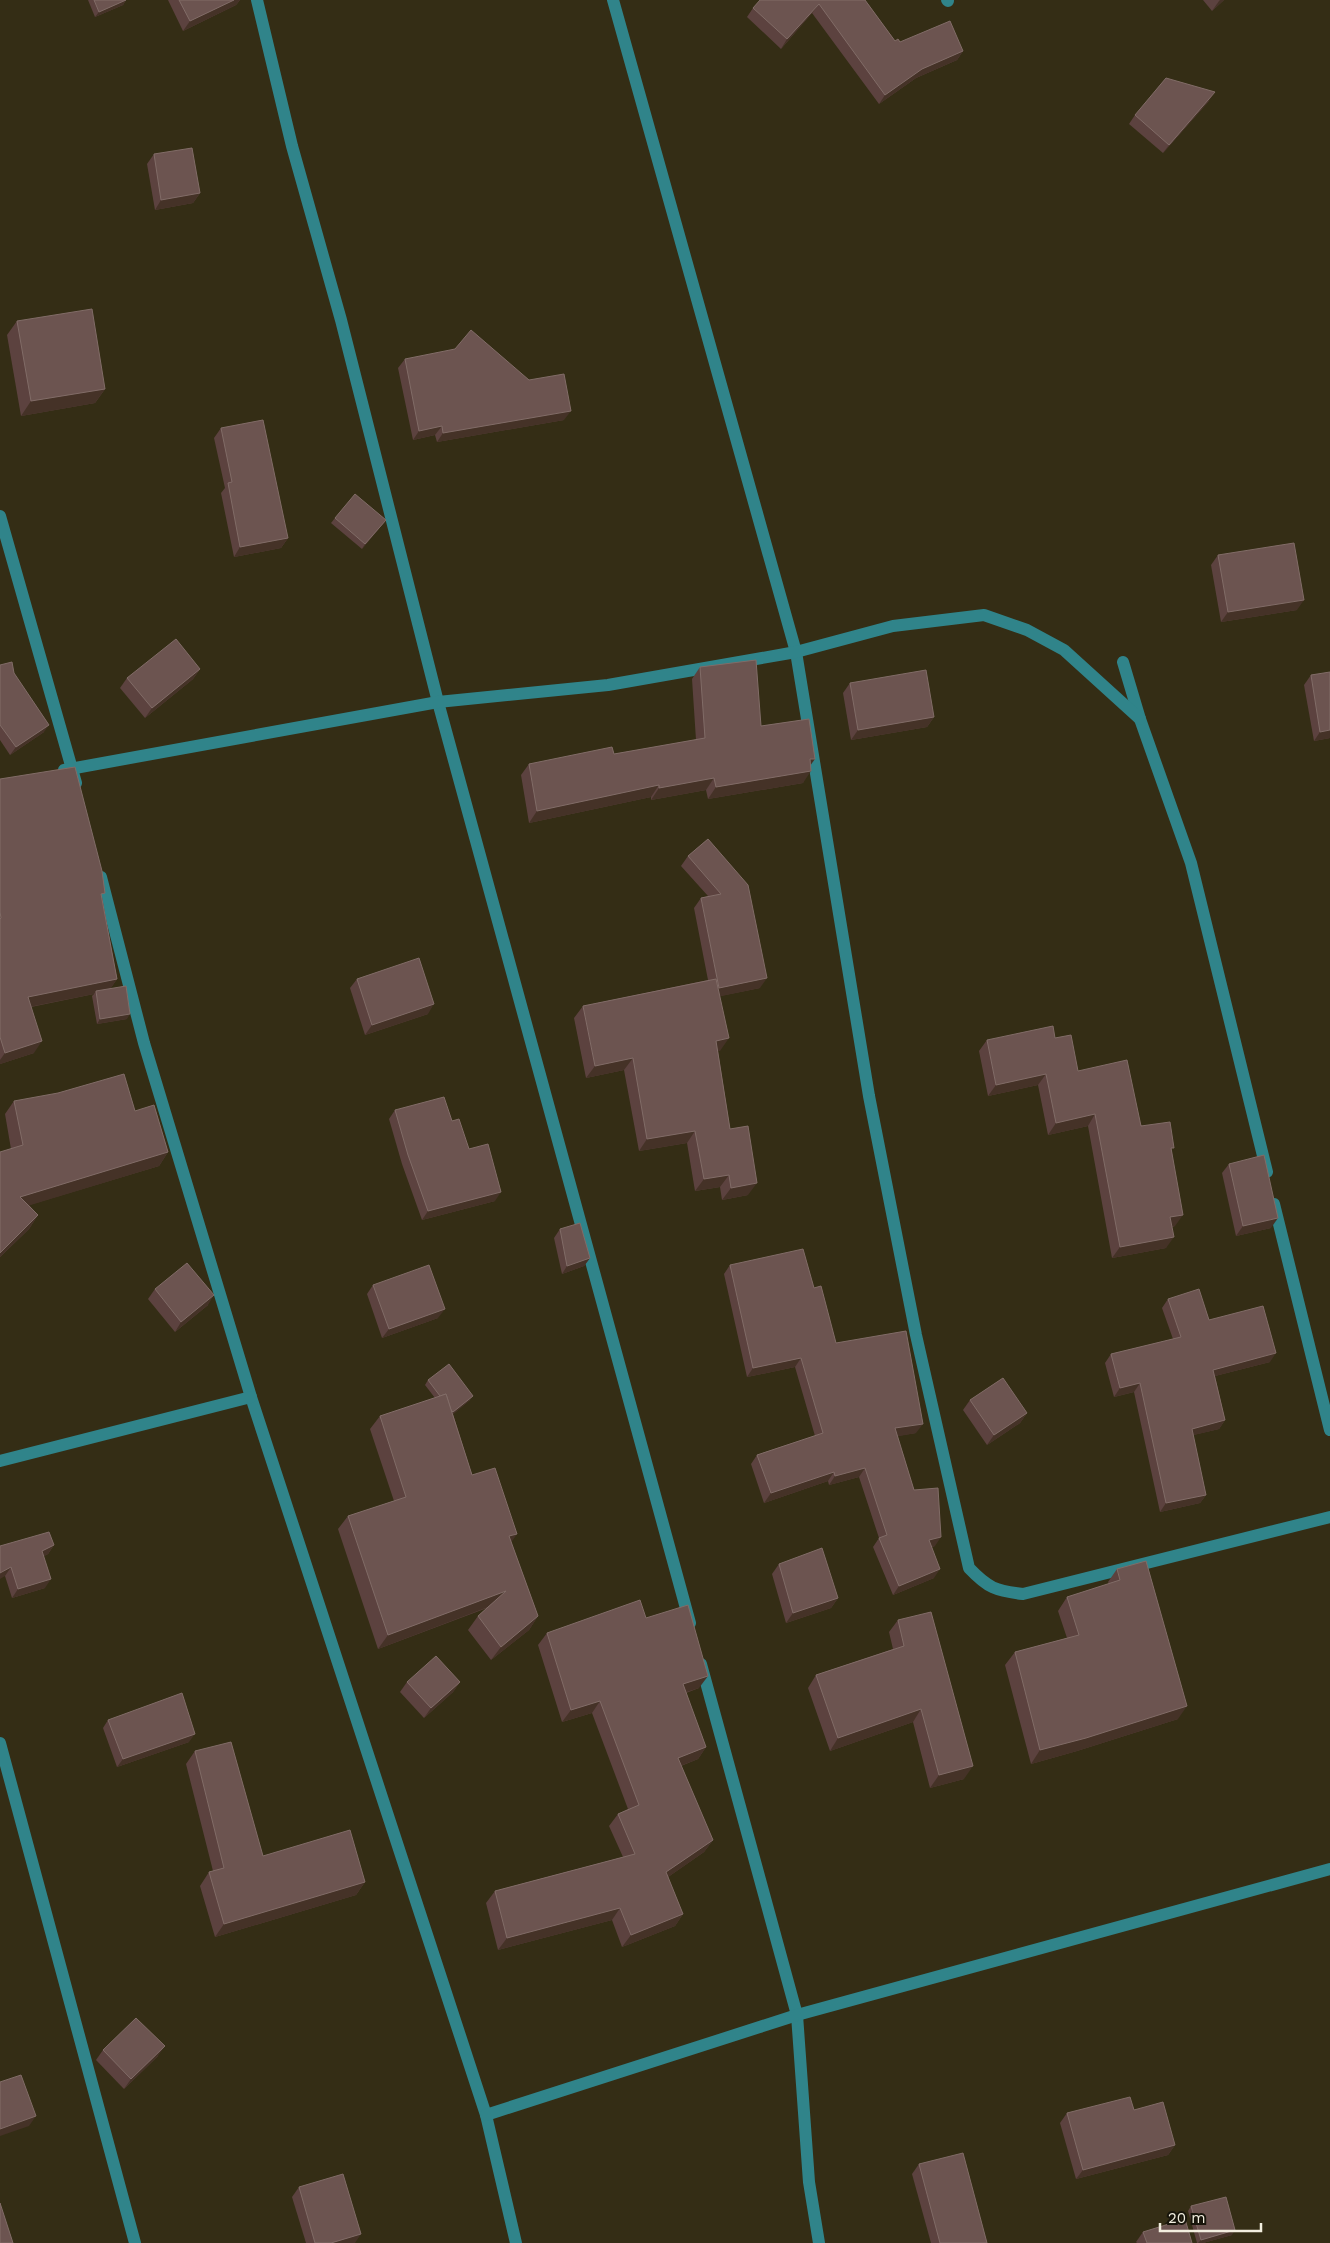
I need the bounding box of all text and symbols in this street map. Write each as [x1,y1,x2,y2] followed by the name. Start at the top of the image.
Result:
[1160,2200,1261,2232] scale bar
[1168,2209,1206,2227] text: 20 m

